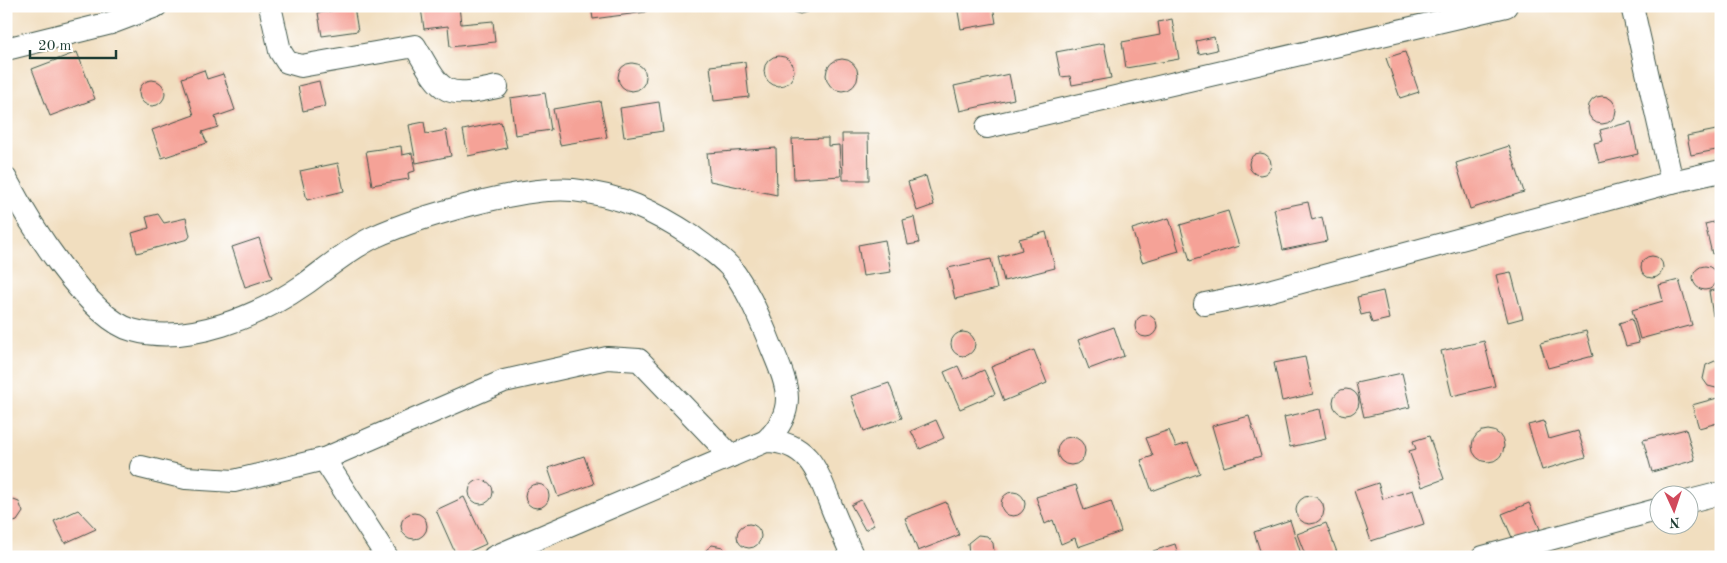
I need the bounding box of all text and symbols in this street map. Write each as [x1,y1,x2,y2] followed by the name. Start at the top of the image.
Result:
[30,28,116,60] scale bar
[38,39,72,54] text: 20 m
[1650,486,1700,536] north arrow
[1669,515,1680,529] text: N

